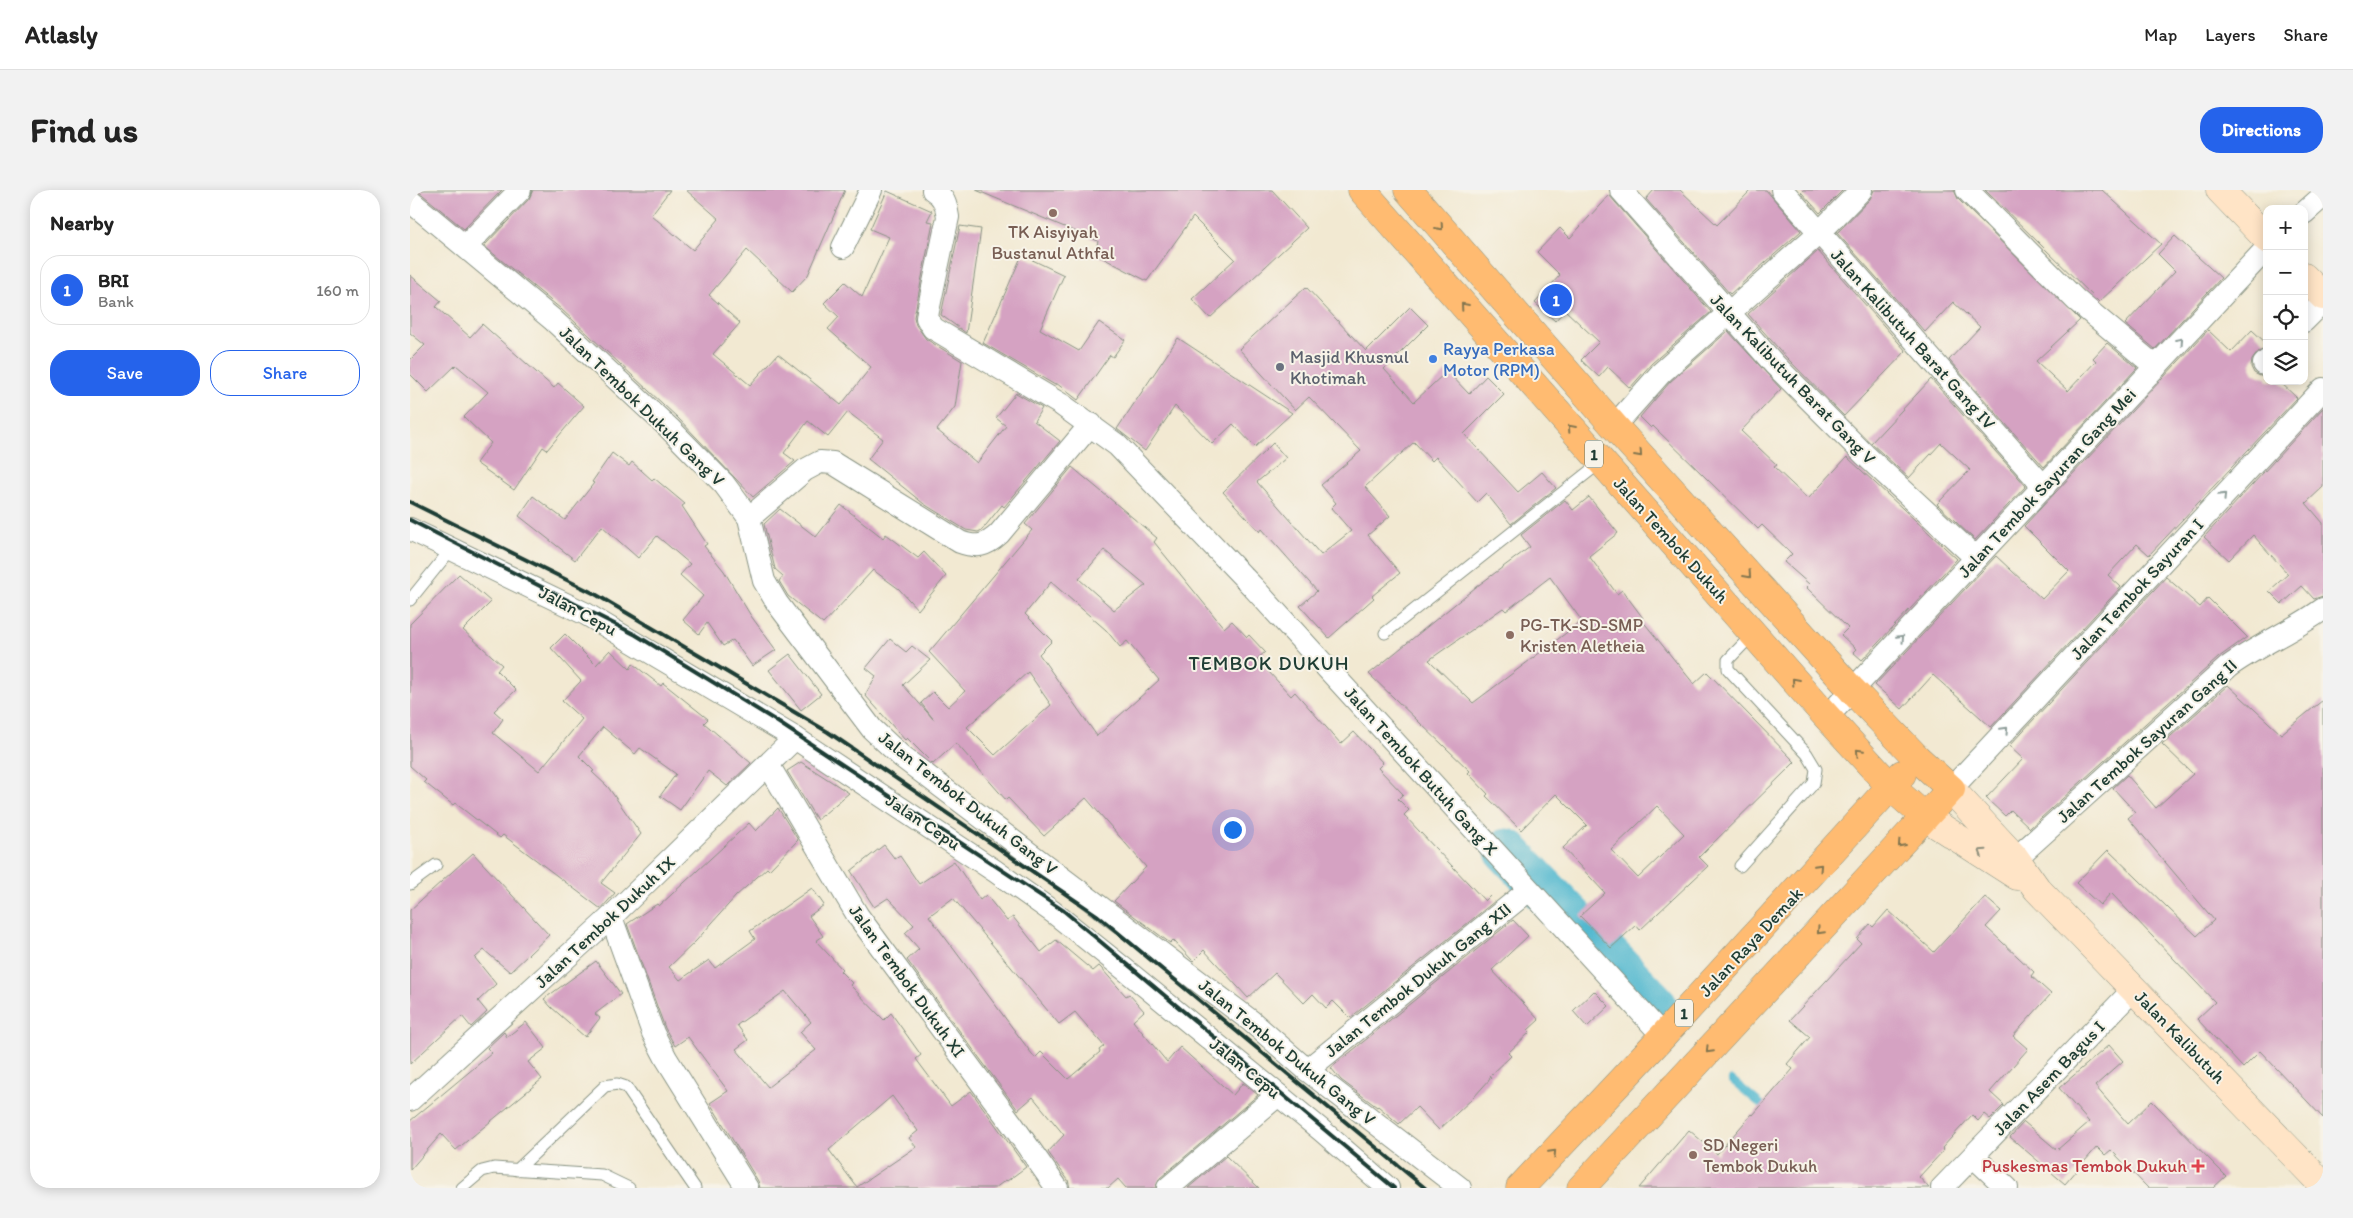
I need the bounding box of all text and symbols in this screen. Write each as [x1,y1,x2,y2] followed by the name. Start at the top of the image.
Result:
[25,20,98,49] text: Atlasly
[2144,24,2177,46] text: Map
[2205,24,2255,46] text: Layers
[2283,24,2328,46] text: Share
[2200,107,2323,153] button: Directions
[30,109,138,151] text: Find us
[2263,205,2308,385] map controls
[2263,205,2308,250] button: +
[1047,207,1059,219] marker: TK Aisyiyah Bustanul Athfal
[50,210,114,235] text: Nearby
[991,221,1115,264] place label: TK Aisyiyah Bustanul Athfal
[1434,221,1443,230] one-way arrow
[1826,244,2000,434] street label: Jalan Kalibutuh Barat Gang IV
[2263,250,2308,295] button: −
[98,269,129,292] text: BRI
[63,281,71,300] text: 1
[316,281,359,300] text: 160 m
[1540,281,1572,319] pin: 1
[1706,289,1881,469] street label: Jalan Kalibutuh Barat Gang V
[98,292,134,311] text: Bank
[2263,295,2308,340] button: locate
[1461,302,1470,311] one-way arrow
[555,321,729,491] street label: Jalan Tembok Dukuh Gang V
[2174,337,2183,346] one-way arrow
[1443,338,1555,381] place label: Rayya Perkasa Motor (RPM)
[2263,340,2308,385] button: layers
[1290,346,1409,389] place label: Masjid Khusnul Khotimah
[50,350,200,396] button: Save
[210,350,360,396] button: Share
[1427,353,1439,365] marker: Rayya Perkasa Motor (RPM)
[1274,361,1286,373] marker: Masjid Khusnul Khotimah
[1953,384,2141,582] street label: Jalan Tembok Sayuran Gang Mei
[1568,424,1577,433] one-way arrow
[1585,440,1603,468] road number: 1
[1633,449,1642,458] one-way arrow
[1609,472,1734,608] street label: Jalan Tembok Dukuh
[2217,493,2226,502] one-way arrow
[2066,514,2208,664] street label: Jalan Tembok Sayuran I
[1742,569,1751,578] one-way arrow
[535,581,621,641] street label: Jalan Cepu
[1520,614,1646,657] place label: PG-TK-SD-SMP Kristen Aletheia
[1504,629,1516,641] marker: PG-TK-SD-SMP Kristen Aletheia
[1895,634,1904,643] one-way arrow
[1188,651,1350,675] district label: TEMBOK DUKUH
[2052,654,2242,828] street label: Jalan Tembok Sayuran Gang II
[1792,677,1801,686] one-way arrow
[1339,682,1503,860] street label: Jalan Tembok Butuh Gang X
[874,726,1062,880] street label: Jalan Tembok Dukuh Gang V
[1999,727,2008,736] one-way arrow
[1856,749,1865,758] one-way arrow
[882,789,964,855] street label: Jalan Cepu
[1220,817,1246,843] your location
[1898,838,1907,847] one-way arrow
[1978,849,1987,858] one-way arrow
[530,851,680,993] street label: Jalan Tembok Dukuh IX
[1813,864,1822,873] one-way arrow
[1695,883,1807,1001] street label: Jalan Raya Demak
[1320,898,1516,1062] street label: Jalan Tembok Dukuh Gang XII
[844,900,970,1062] street label: Jalan Tembok Dukuh XI
[1817,926,1826,935] one-way arrow
[1194,974,1380,1130] street label: Jalan Tembok Dukuh Gang V
[2130,986,2230,1089] street label: Jalan Kalibutuh
[1675,1000,1693,1026] road number: 1
[1988,1016,2110,1140] street label: Jalan Asem Bagus I
[1205,1033,1285,1103] street label: Jalan Cepu
[1706,1044,1715,1053] one-way arrow
[1703,1134,1817,1177] place label: SD Negeri Tembok Dukuh
[1547,1149,1556,1158] one-way arrow
[1687,1149,1699,1161] marker: SD Negeri Tembok Dukuh
[1982,1155,2187,1177] place label: Puskesmas Tembok Dukuh
[2191,1159,2205,1173] marker: Puskesmas Tembok Dukuh

